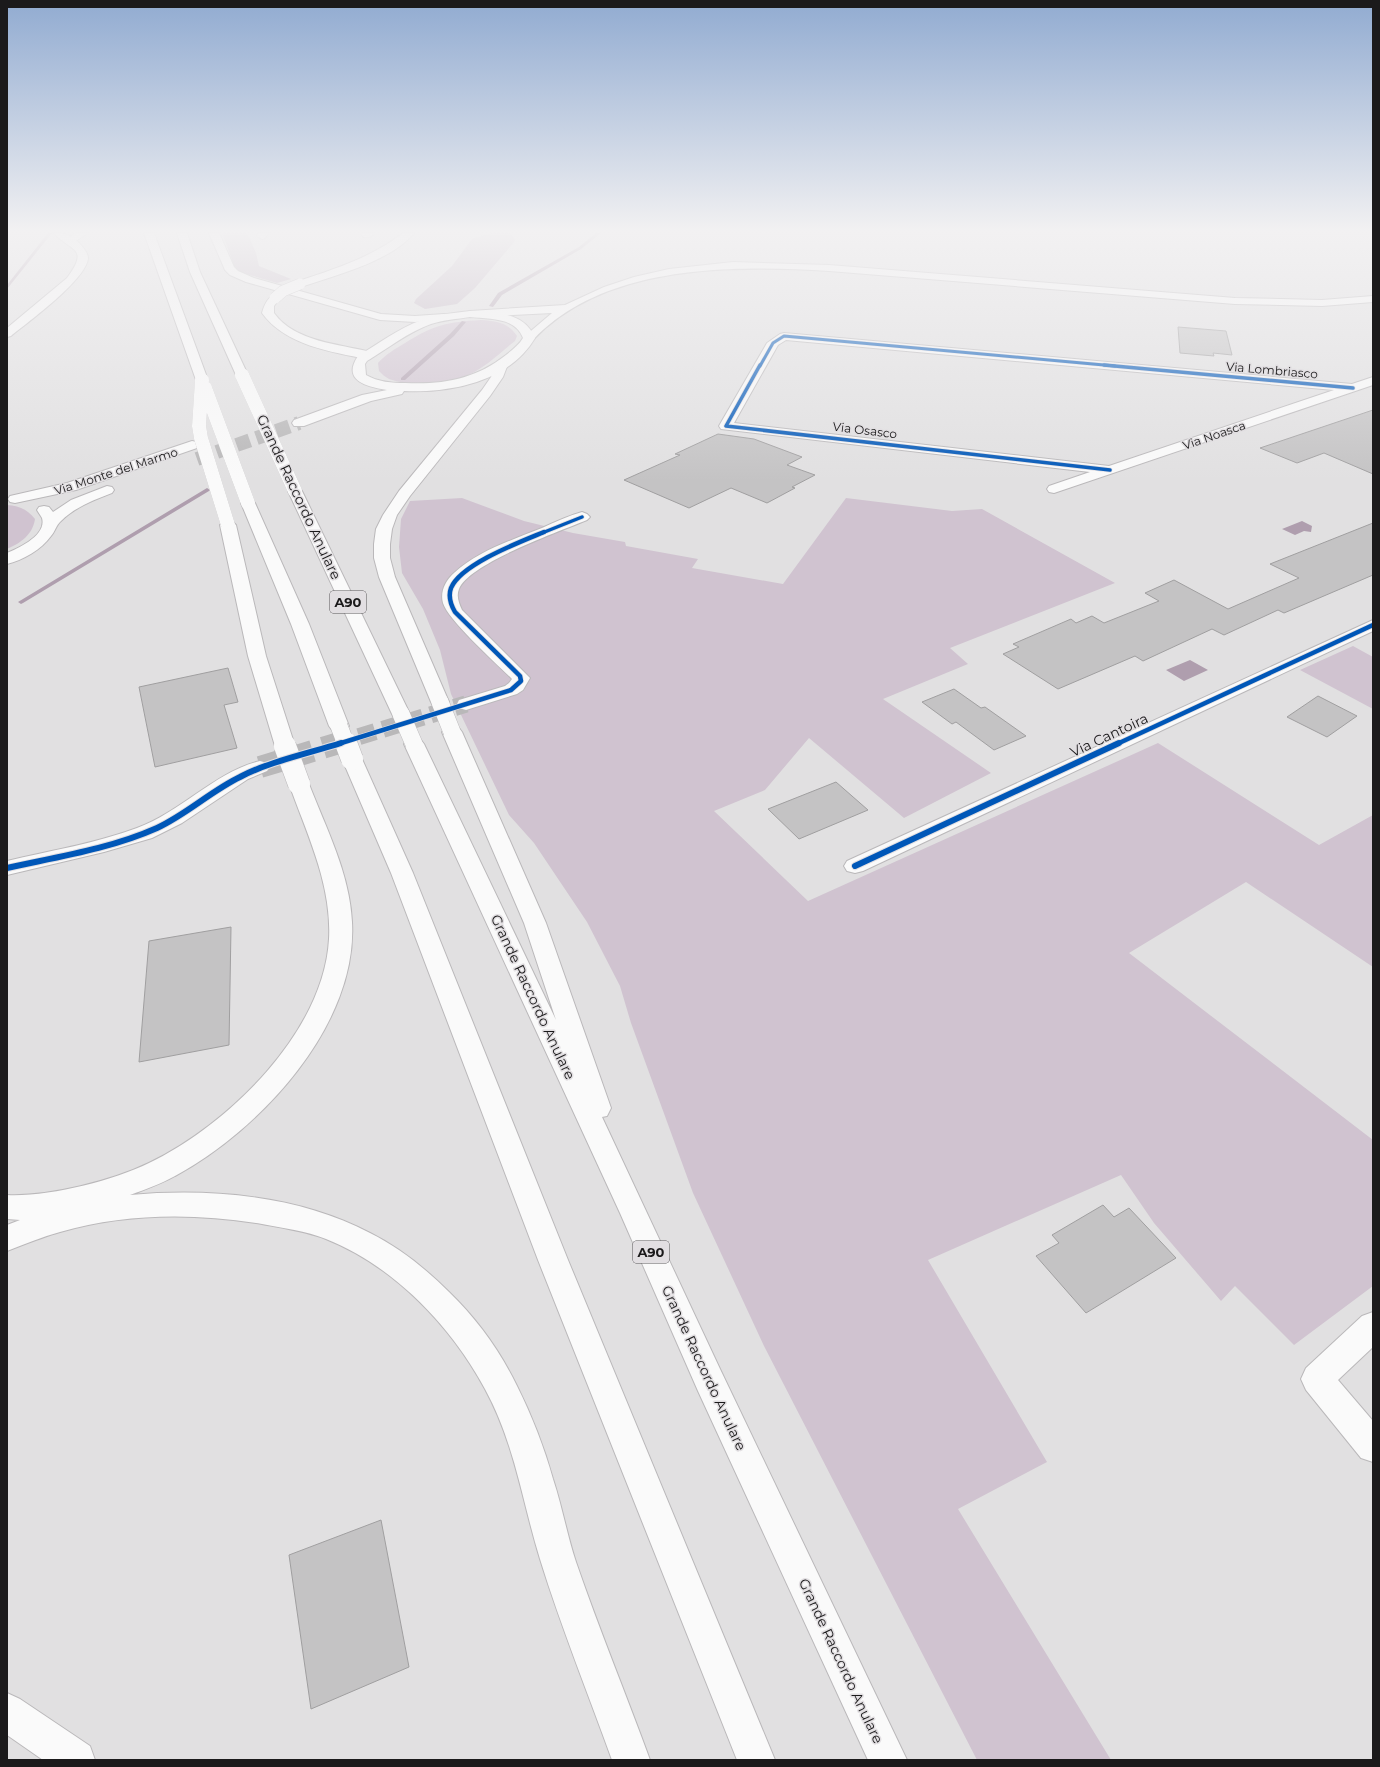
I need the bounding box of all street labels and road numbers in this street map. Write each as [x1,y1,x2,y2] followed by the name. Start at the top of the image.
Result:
[1225,359,1319,381] street label: Via Lombriasco
[253,412,345,582] street label: Grande Raccordo Anulare
[1181,417,1247,453] street label: Via Noasca
[832,419,898,441] street label: Via Osasco
[52,444,180,498] street label: Via Monte del Marmo
[330,591,366,613] road number: A90
[1067,709,1151,761] street label: Via Cantoira
[487,912,579,1082] street label: Grande Raccordo Anulare
[633,1241,669,1263] road number: A90
[658,1283,750,1453] street label: Grande Raccordo Anulare
[795,1576,887,1746] street label: Grande Raccordo Anulare

